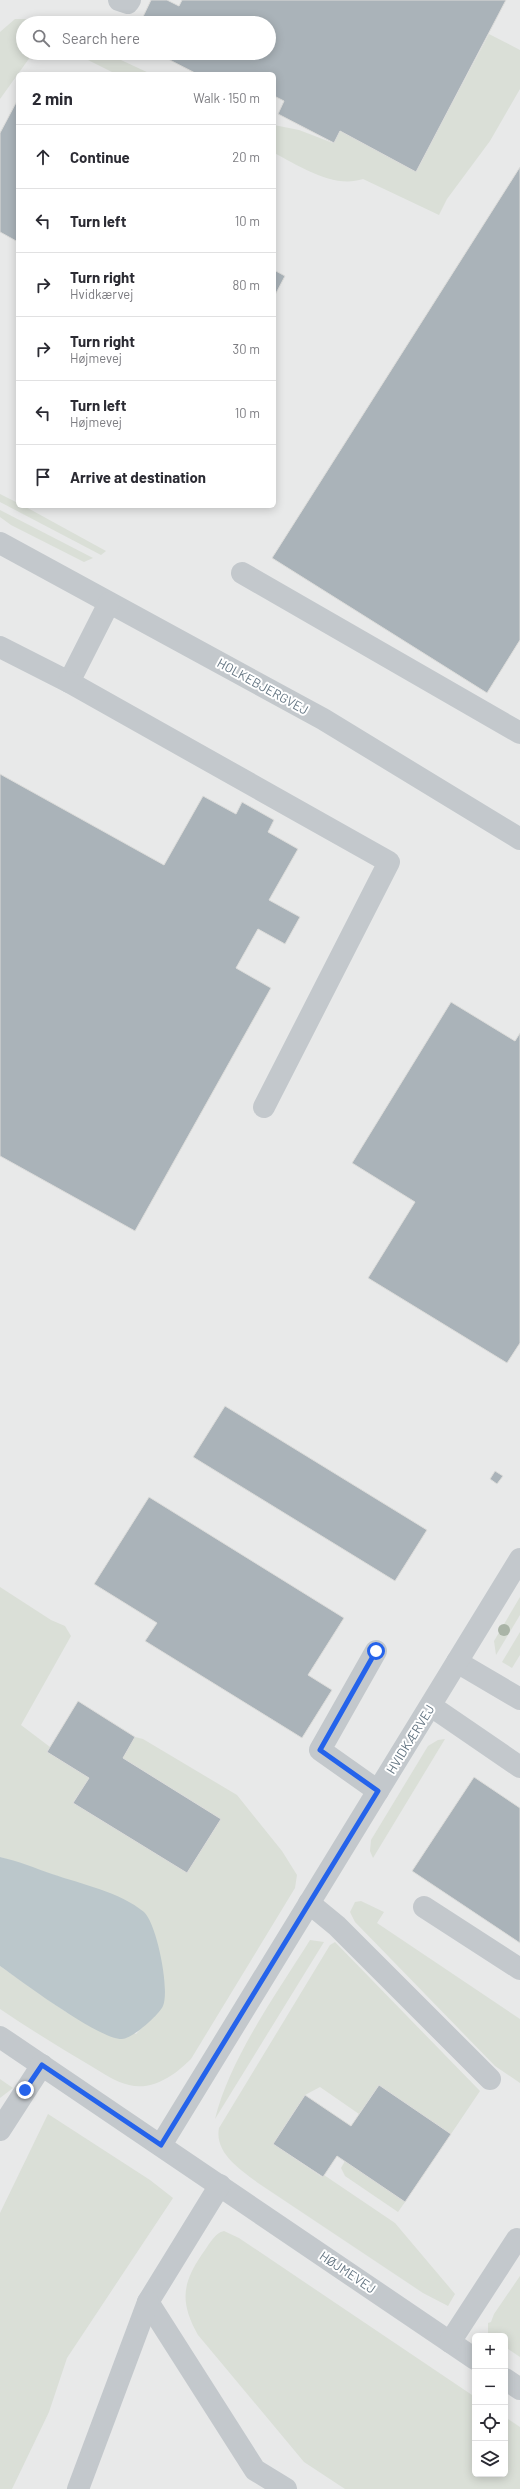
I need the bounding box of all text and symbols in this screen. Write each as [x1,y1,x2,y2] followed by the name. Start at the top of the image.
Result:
[16,16,276,60] search box
[30,27,52,49] icon: search
[62,29,140,47] text: Search here
[32,88,73,108] text: 2 min
[193,90,260,106] text: Walk · 150 m
[32,146,54,168] icon: ahead
[70,148,130,166] text: Continue
[232,149,260,165] text: 20 m
[32,210,54,232] icon: left
[70,212,126,230] text: Turn left
[235,213,260,229] text: 10 m
[70,268,135,286] text: Turn right
[32,274,54,296] icon: right
[233,277,260,293] text: 80 m
[70,286,133,302] text: Hvidkærvej
[70,332,135,350] text: Turn right
[32,338,54,360] icon: right
[233,341,260,357] text: 30 m
[70,350,122,366] text: Højmevej
[70,396,126,414] text: Turn left
[32,402,54,424] icon: left
[235,405,260,421] text: 10 m
[70,414,122,430] text: Højmevej
[32,466,54,488] icon: arrive
[70,468,206,486] text: Arrive at destination
[215,654,311,718] street label: HOLKEBJERGVEJ
[367,1642,385,1660] route start
[382,1701,438,1777] street label: HVIDKÆRVEJ
[16,2081,34,2099] route end
[317,2247,379,2297] street label: HØJMEVEJ
[472,2333,508,2477] map controls
[472,2333,508,2369] button: +
[472,2369,508,2405] button: −
[472,2405,508,2441] button: locate
[472,2441,508,2477] button: layers

